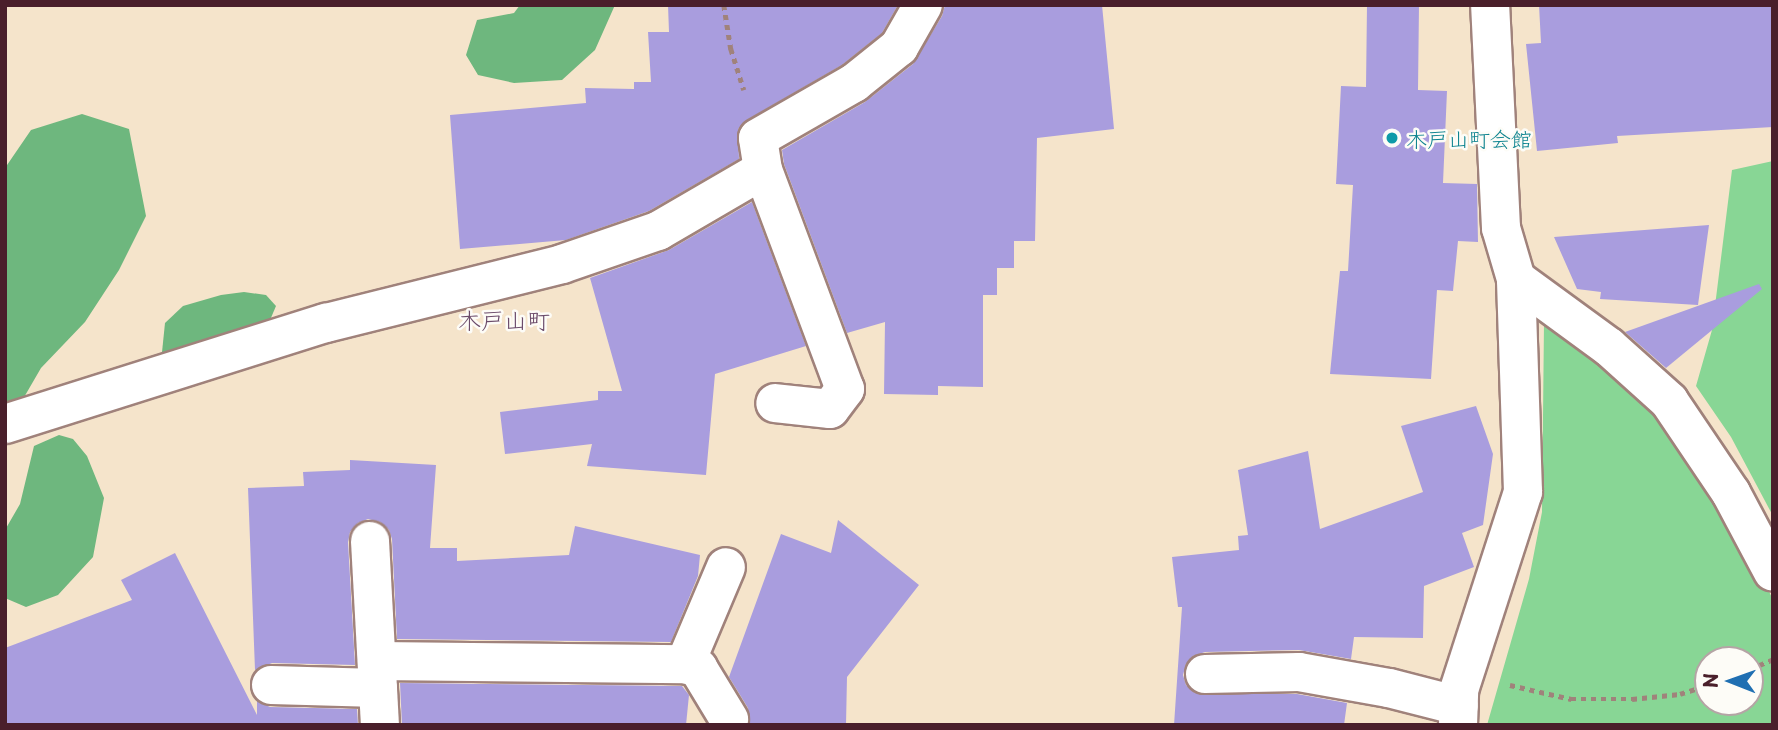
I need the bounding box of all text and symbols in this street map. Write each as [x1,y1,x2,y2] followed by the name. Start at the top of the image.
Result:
[1406,125,1532,151] place label: 木戸山町会館
[1384,130,1400,146] marker: 木戸山町会館
[458,306,550,334] district label: 木戸山町
[1694,646,1764,716] north arrow
[1696,673,1724,688] text: N

